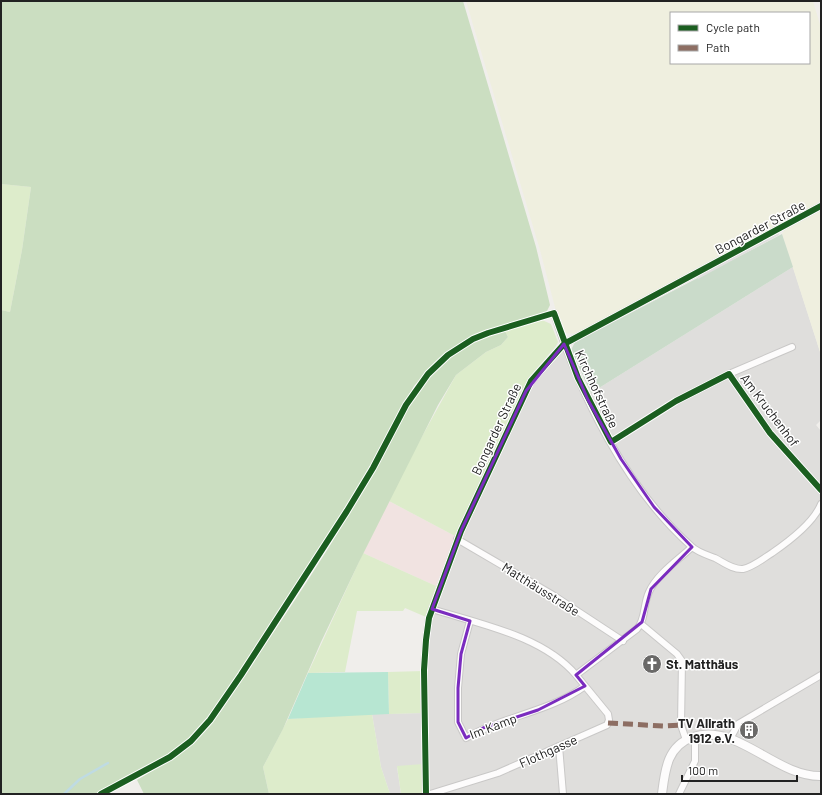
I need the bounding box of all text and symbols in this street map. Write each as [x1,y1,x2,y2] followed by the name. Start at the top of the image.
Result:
[670,12,810,64] legend
[706,20,760,34] text: Cycle path
[706,40,730,54] text: Path
[712,196,808,257] street label: Bongarder Straße
[572,347,622,431] street label: Kirchhofstraße
[737,370,803,450] street label: Am Kruchenhof
[468,380,524,478] street label: Bongarder Straße
[499,559,583,619] street label: Matthäusstraße
[641,653,663,675] church icon: St. Matthäus
[666,656,739,672] place label: St. Matthäus
[467,710,519,742] street label: Im Kamp
[678,715,735,746] place label: TV Allrath 1912 e.V.
[738,719,760,741] building icon: TV Allrath 1912 e.V.
[516,731,580,771] street label: Flothgasse
[682,757,797,783] scale bar
[688,763,718,777] text: 100 m

